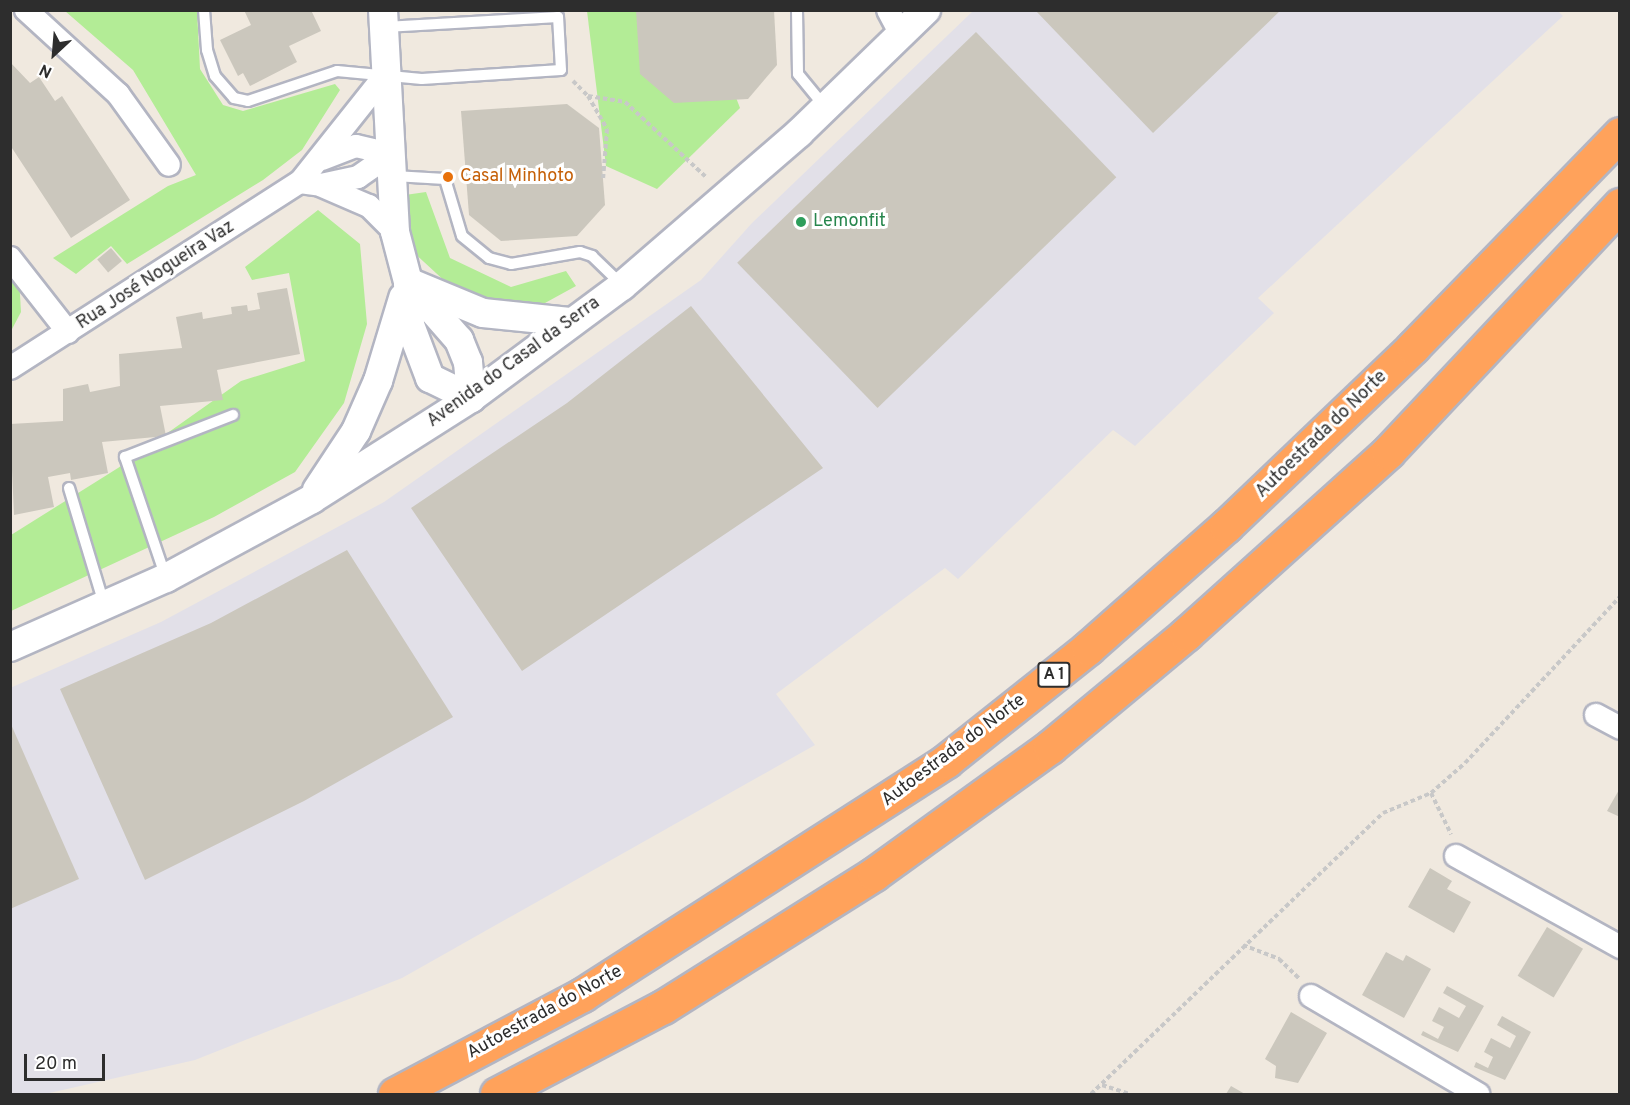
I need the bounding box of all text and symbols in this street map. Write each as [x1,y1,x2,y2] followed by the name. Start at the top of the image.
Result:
[24,24,84,84] north arrow
[37,59,56,82] text: N
[460,166,574,188] place label: Casal Minhoto
[441,170,455,184] marker: Casal Minhoto
[813,211,886,233] place label: Lemonfit
[794,215,808,229] marker: Lemonfit
[73,217,239,335] street label: Rua José Nogueira Vaz
[423,293,605,433] street label: Avenida do Casal da Serra
[1252,367,1392,503] street label: Autoestrada do Norte
[1036,662,1072,688] road number: A 1
[878,690,1030,812] street label: Autoestrada do Norte
[464,961,626,1065] street label: Autoestrada do Norte
[27,1042,108,1080] scale bar
[35,1053,77,1076] text: 20 m

